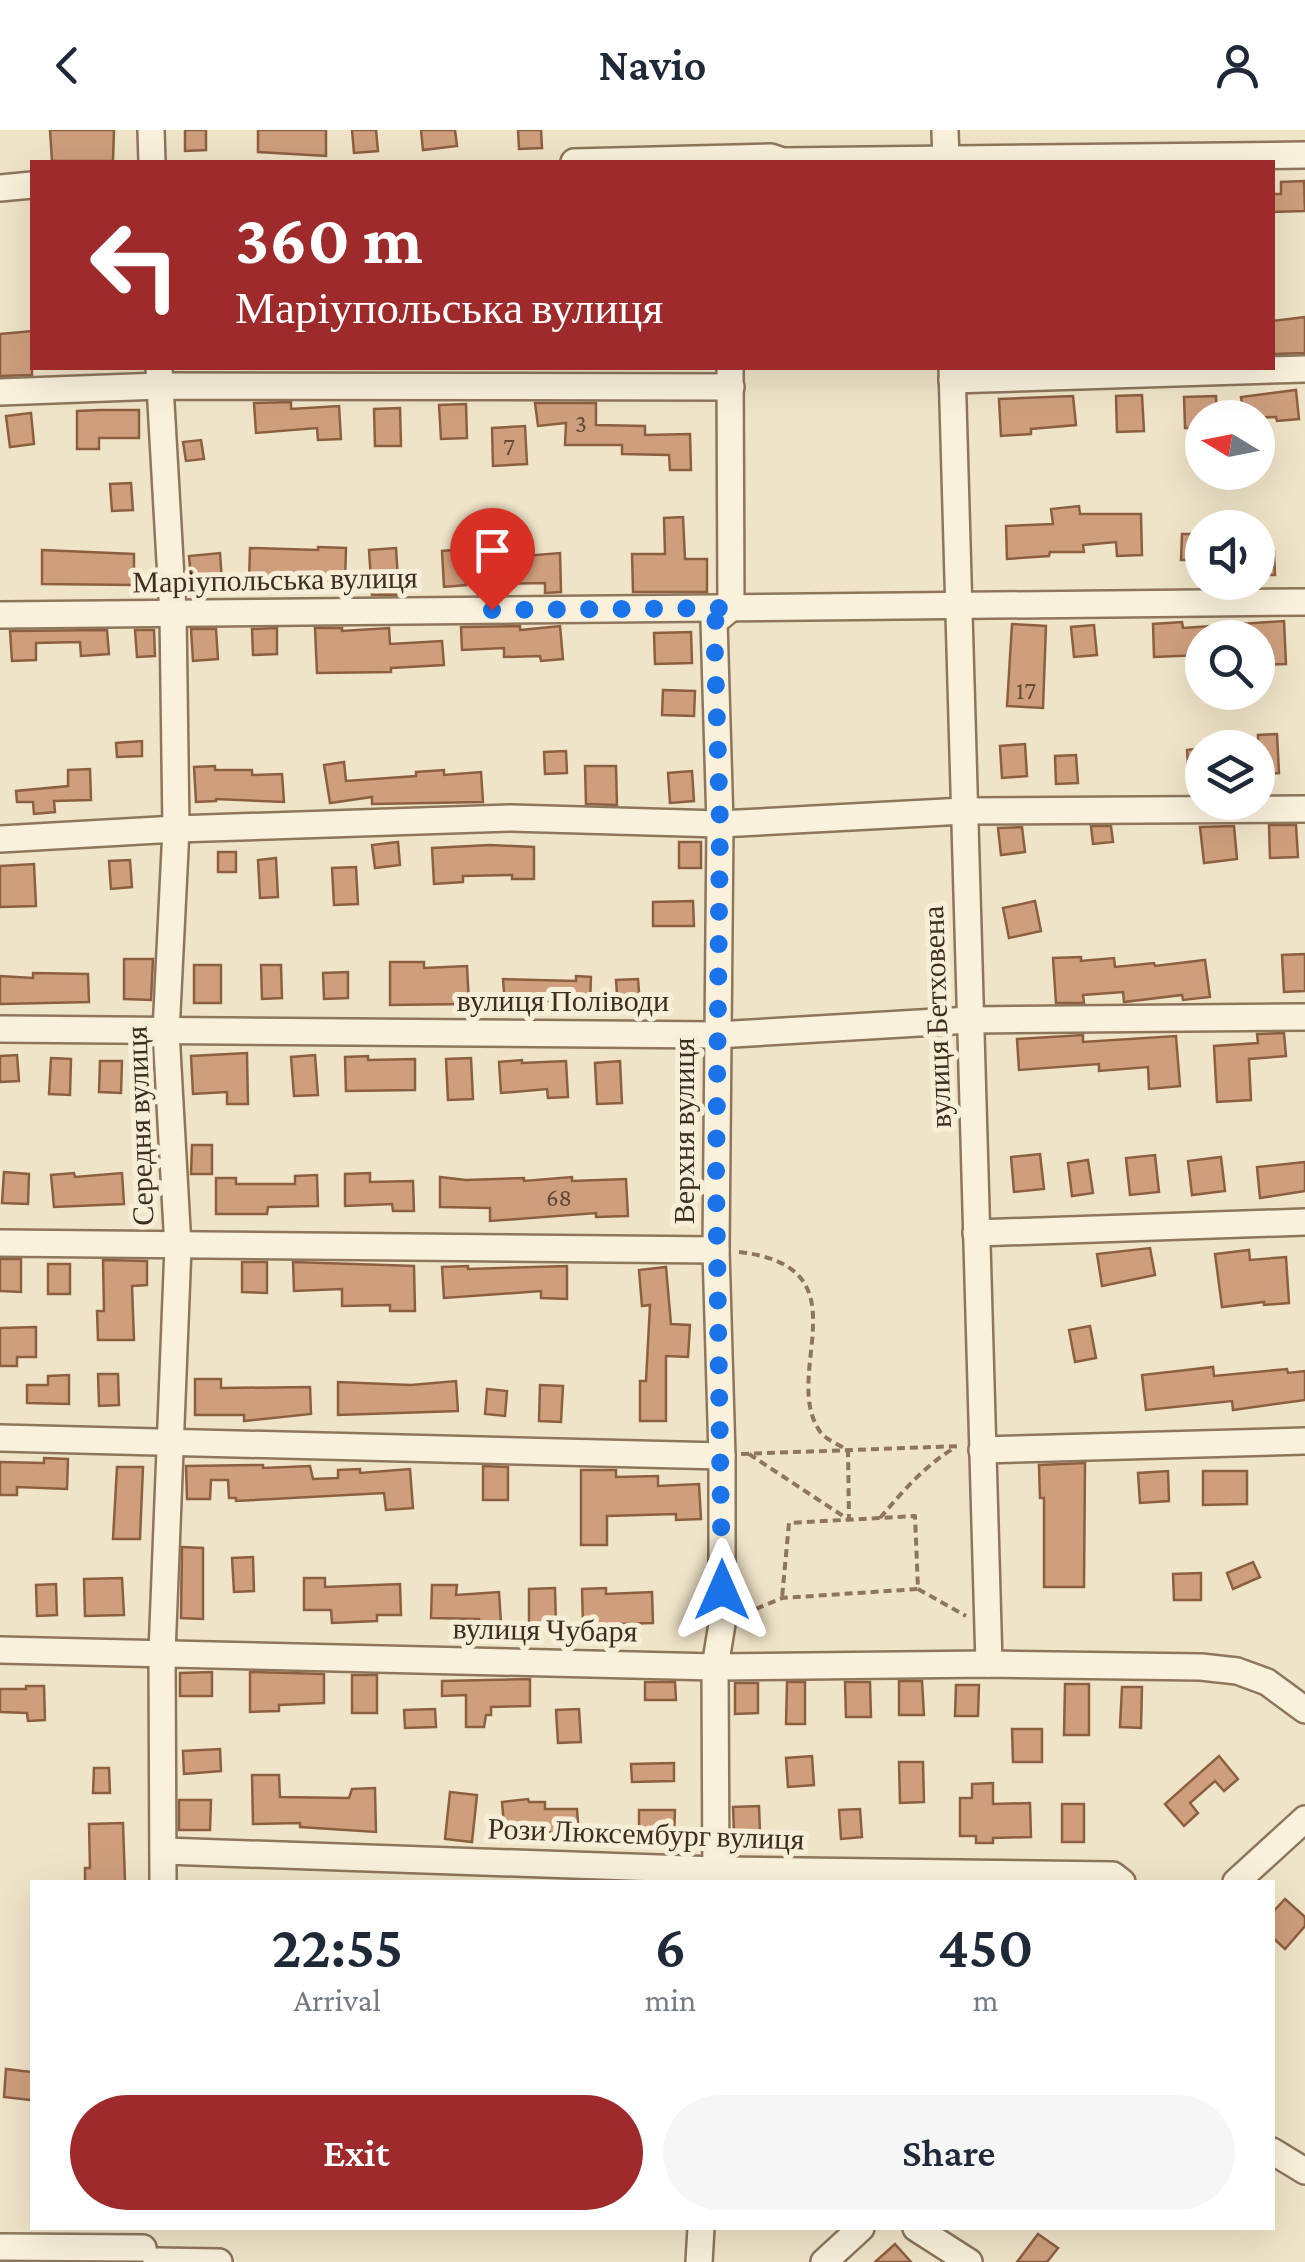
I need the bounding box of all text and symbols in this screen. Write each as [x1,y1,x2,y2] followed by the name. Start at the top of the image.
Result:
[40,38,95,93] icon: back
[1210,38,1265,93] icon: person
[598,40,707,90] text: Navio
[70,200,200,330] icon: left
[235,200,423,278] text: 360 m
[235,283,663,333] text: Маріупольська вулиця
[1185,400,1275,490] north arrow
[1185,400,1275,820] map controls
[575,410,587,437] house number: 3
[503,433,515,460] house number: 7
[450,508,535,611] pin
[1185,510,1275,600] button: sound
[465,523,520,578] icon: arrive
[132,561,418,598] street label: Маріупольська вулиця
[1185,620,1275,710] button: search
[1016,677,1036,704] house number: 17
[1185,730,1275,820] button: layers
[916,905,957,1129] street label: вулиця Бетховена
[457,984,669,1017] street label: вулиця Поліводи
[120,1025,159,1227] street label: Середня вулиця
[667,1038,700,1224] street label: Верхня вулиця
[546,1184,572,1211] house number: 68
[670,1538,774,1642] position arrow
[452,1611,638,1648] street label: вулиця Чубаря
[487,1811,805,1856] street label: Рози Люксембург вулиця
[272,1913,403,1980] text: 22:55
[655,1913,686,1980] text: 6
[938,1913,1033,1980] text: 450
[294,1982,381,2018] text: Arrival
[645,1982,696,2018] text: min
[973,1982,998,2018] text: m
[70,2095,643,2210] button: Exit
[663,2095,1235,2210] button: Share

